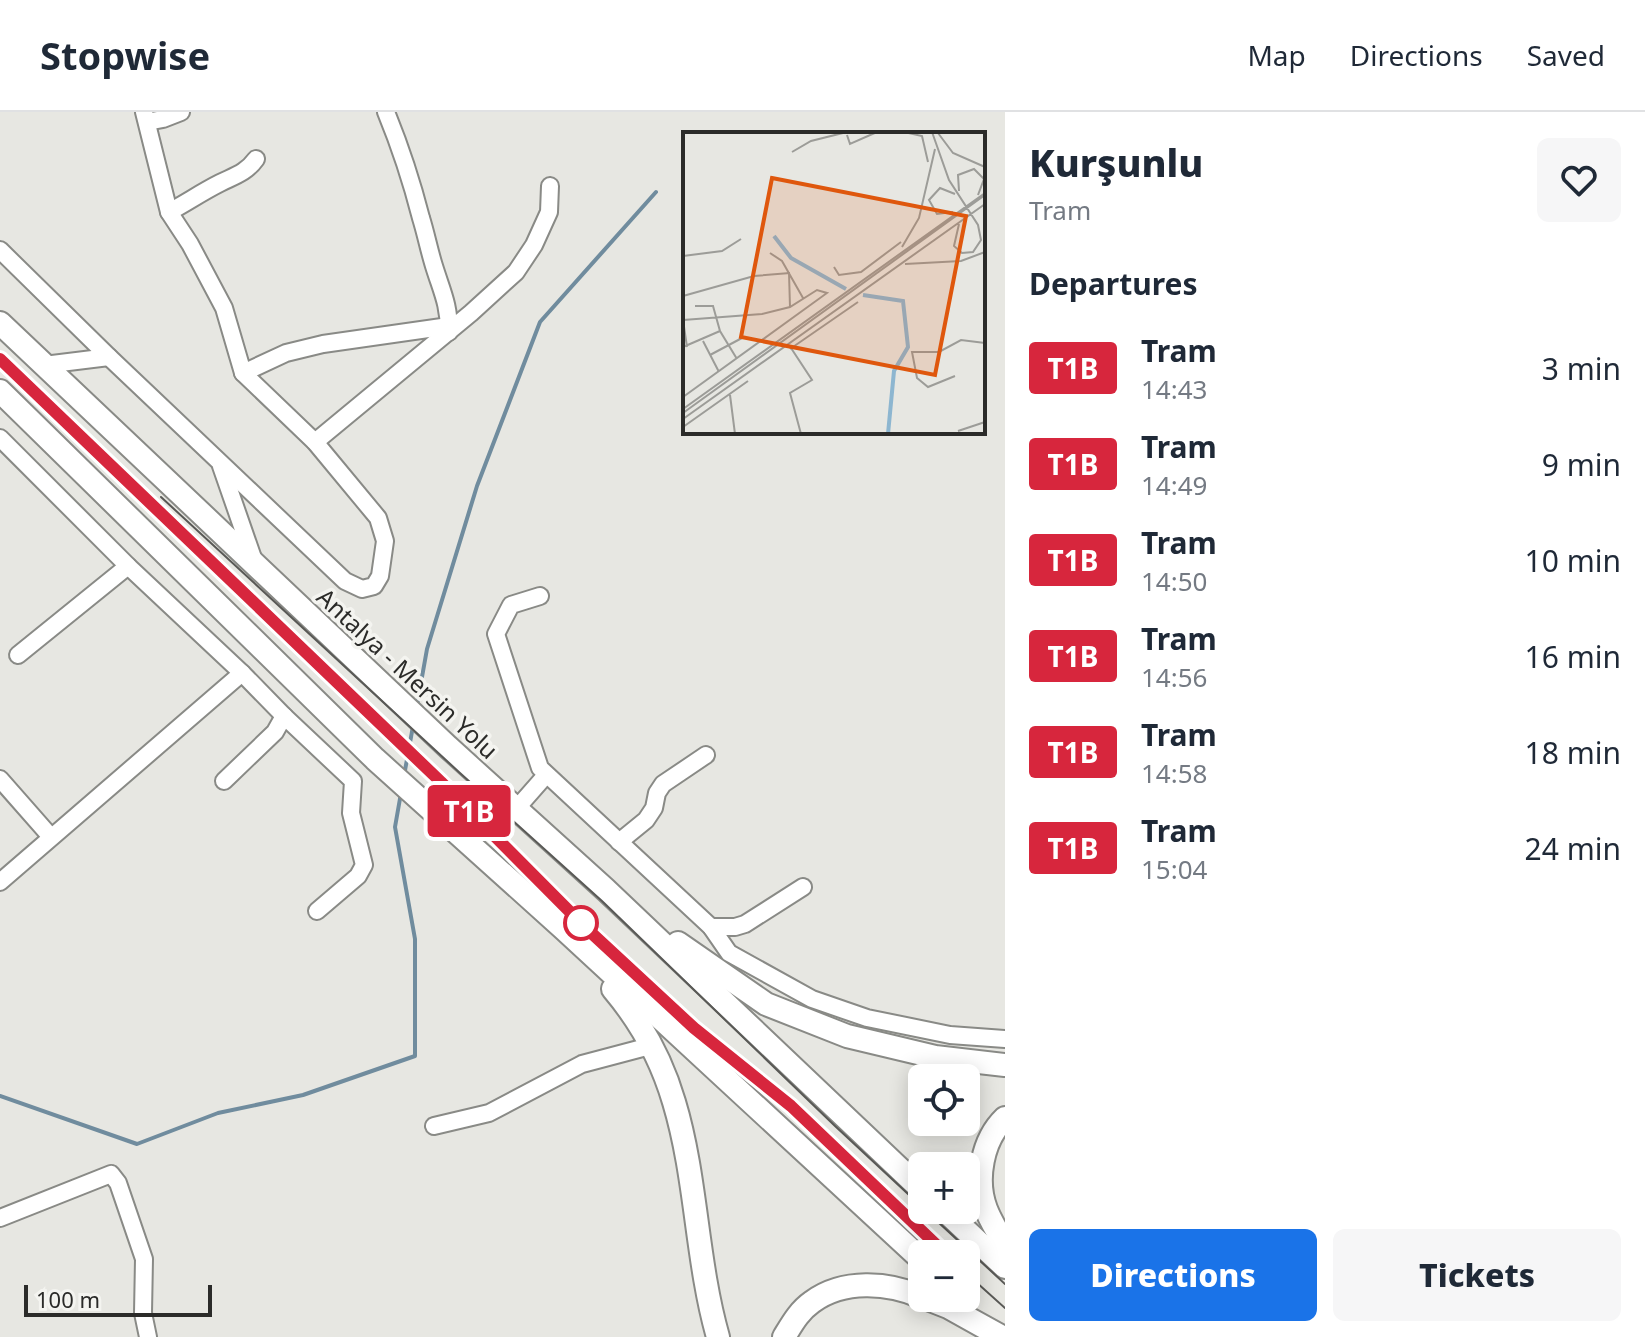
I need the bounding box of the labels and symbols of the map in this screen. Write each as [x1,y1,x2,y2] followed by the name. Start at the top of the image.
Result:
[683,132,985,434] inset map
[310,580,506,766] street label: Antalya - Mersin Yolu
[423,785,515,837] line badge: T1B
[564,906,598,940] unlabelled marker
[24,1281,212,1317] scale bar

